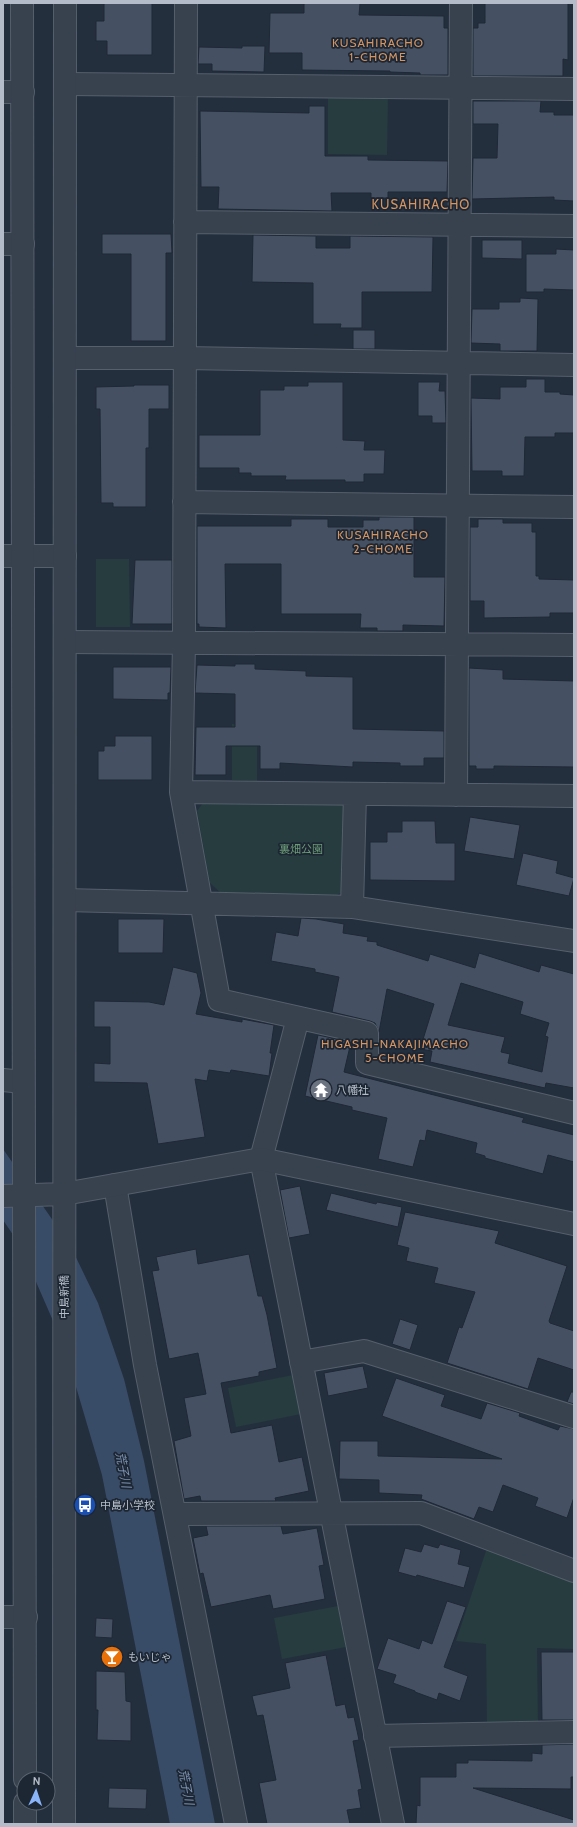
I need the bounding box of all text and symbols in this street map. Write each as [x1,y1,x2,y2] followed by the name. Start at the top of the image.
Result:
[332,35,424,64] district label: KUSAHIRACHO 1-CHOME
[372,196,470,212] district label: KUSAHIRACHO
[337,527,429,556] district label: KUSAHIRACHO 2-CHOME
[279,842,323,856] park label: 裏畑公園
[321,1036,469,1065] district label: HIGASHI-NAKAJIMACHO 5-CHOME
[308,1077,334,1103] temple icon: 八幡社
[336,1083,369,1097] place label: 八幡社
[57,1275,71,1319] street label: 中島新橋
[113,1451,135,1491] water label: 荒子川
[72,1492,98,1518] bus stop icon: 中島小学校
[100,1498,155,1512] place label: 中島小学校
[99,1644,125,1670] bar icon: もいじゃ
[128,1650,172,1664] place label: もいじゃ
[176,1768,198,1808] water label: 荒子川
[16,1771,56,1811] north arrow
[32,1774,41,1788] text: N

